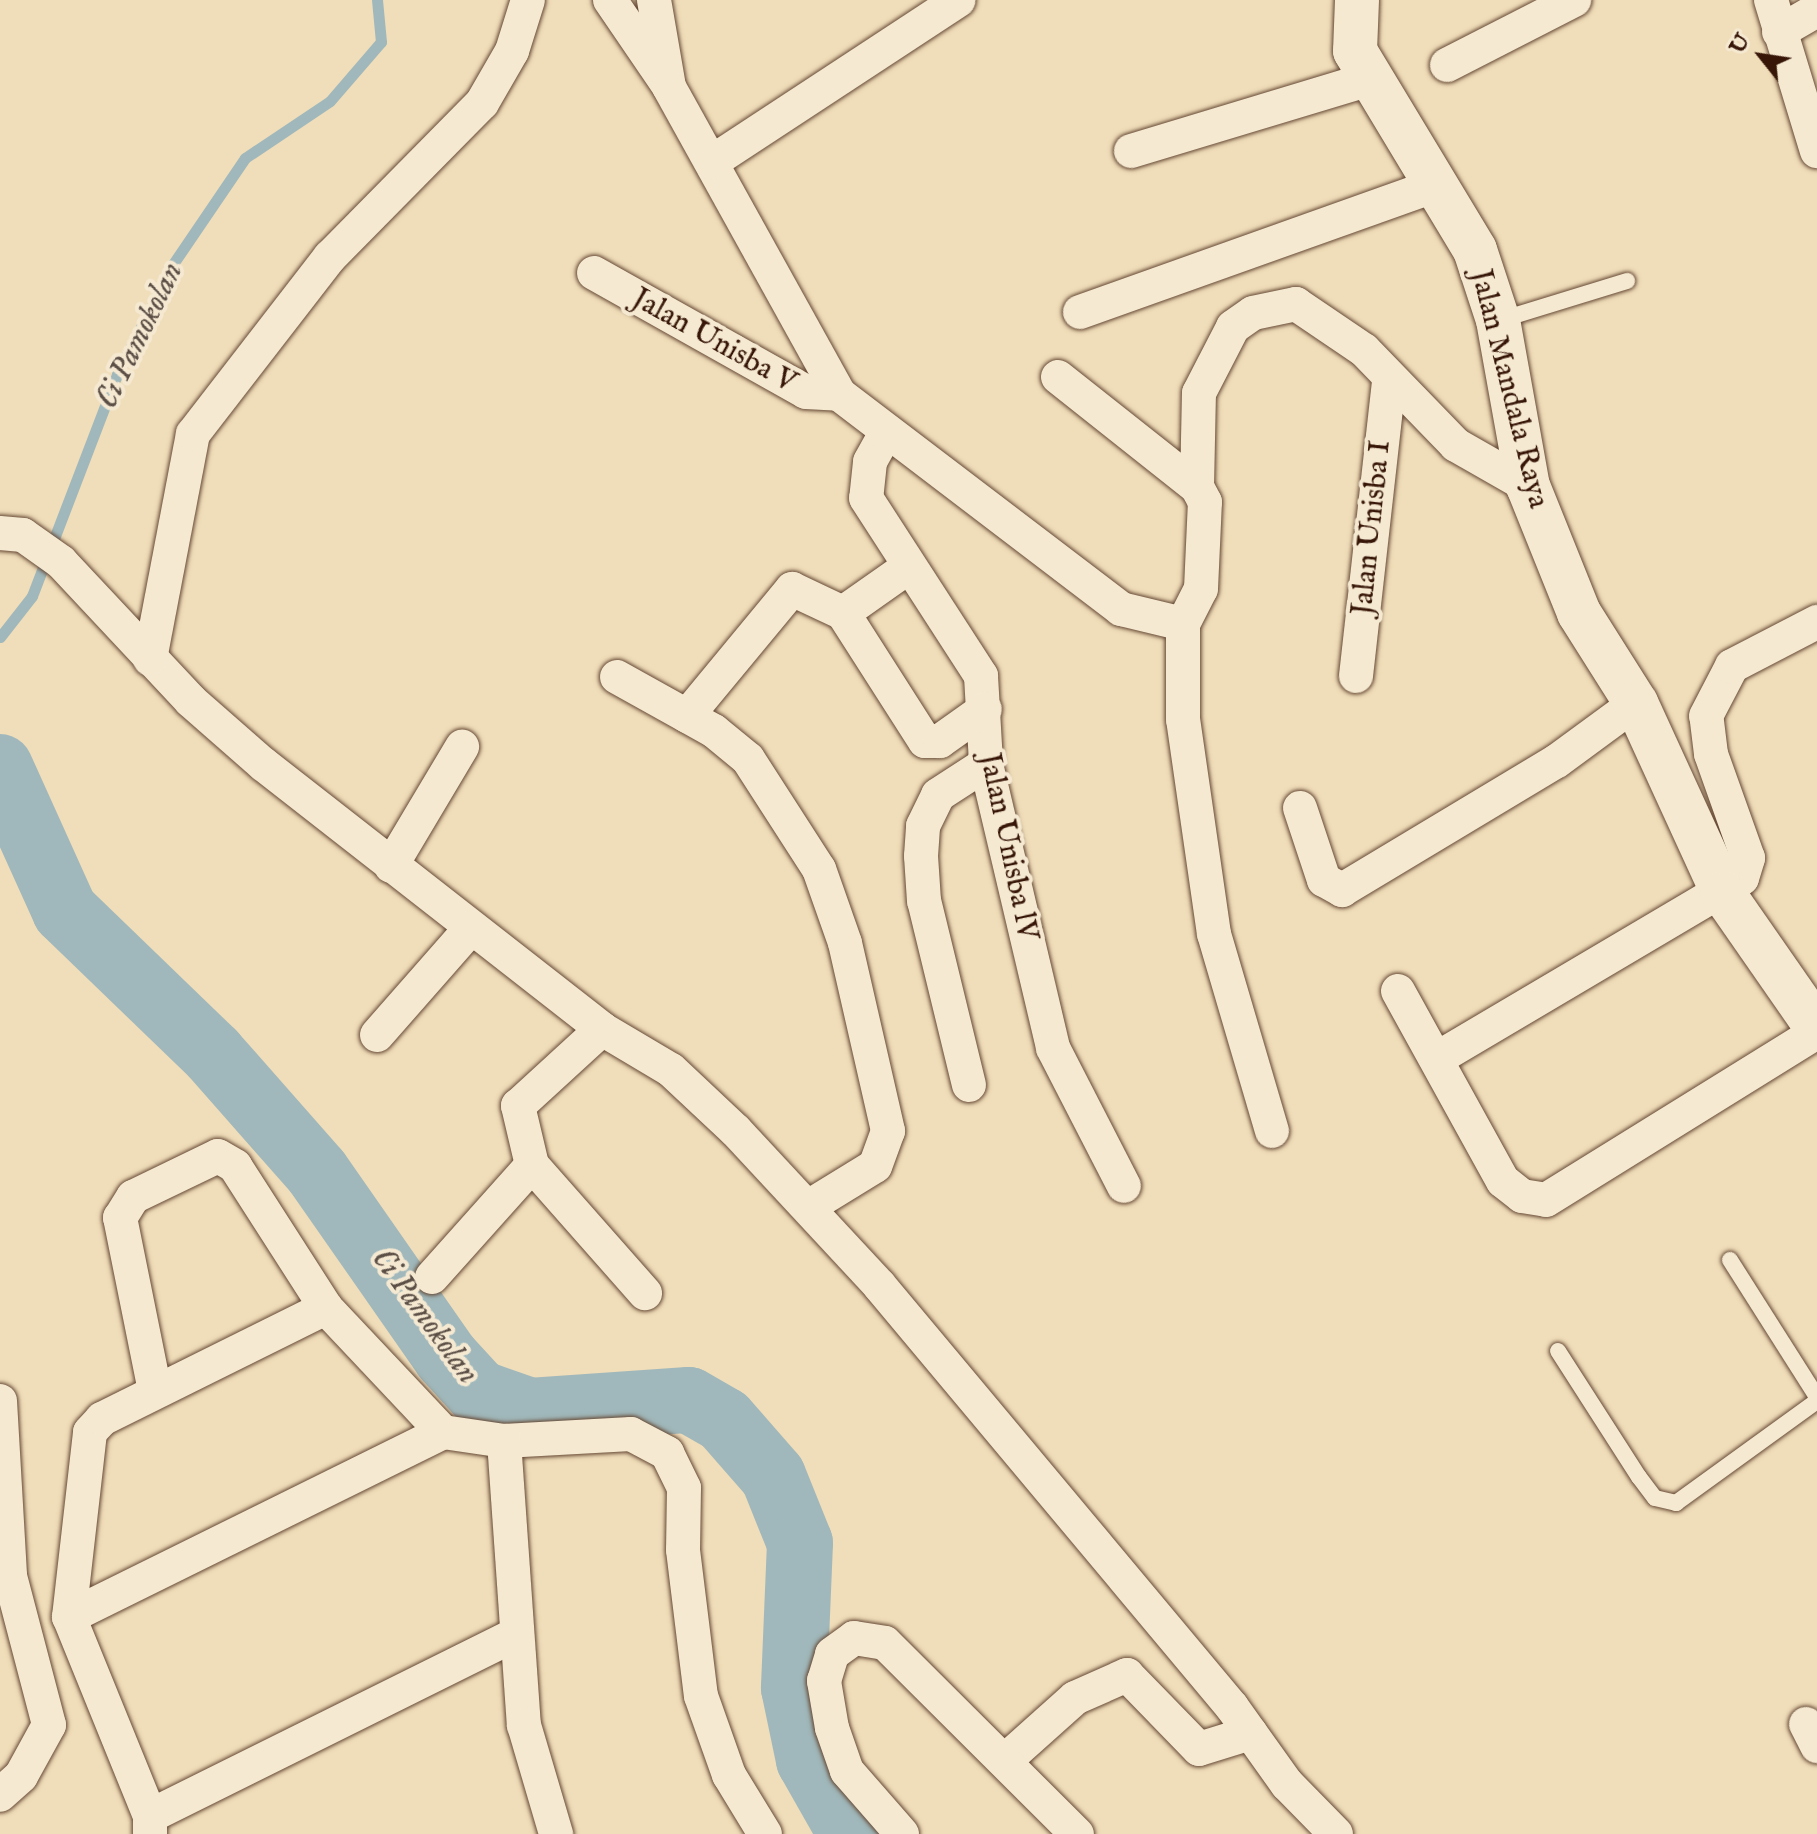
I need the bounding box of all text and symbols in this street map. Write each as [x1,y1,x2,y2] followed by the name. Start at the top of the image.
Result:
[1721,16,1801,96] north arrow
[1723,29,1757,59] text: U
[89,257,193,415] water label: Ci Pamokolan
[1462,266,1556,512] street label: Jalan Mandala Raya
[625,281,803,401] street label: Jalan Unisba V
[1345,439,1399,617] street label: Jalan Unisba I
[971,750,1045,944] street label: Jalan Unisba lV
[362,1242,486,1392] water label: Ci Pamokolan

